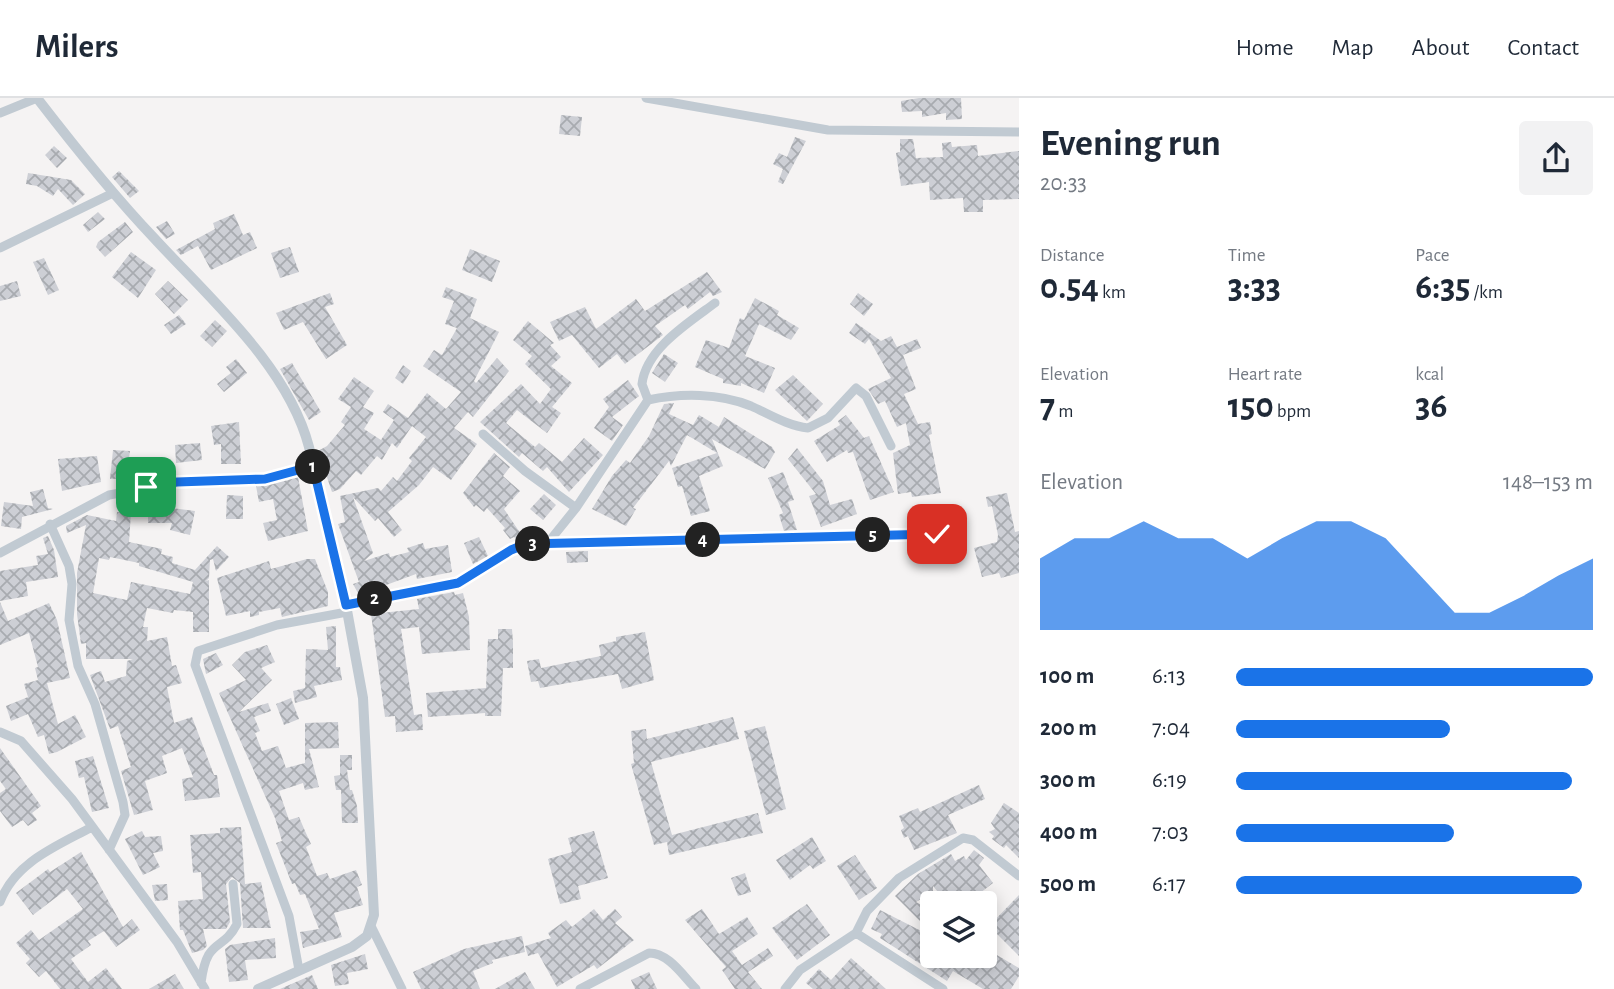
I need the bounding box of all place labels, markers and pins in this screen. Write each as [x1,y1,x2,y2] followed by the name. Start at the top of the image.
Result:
[296,450,330,484] pin: 1
[116,457,176,517] pin
[907,504,967,564] pin
[856,518,890,552] pin: 5
[686,522,720,558] pin: 4
[516,526,550,562] pin: 3
[358,582,392,616] pin: 2

